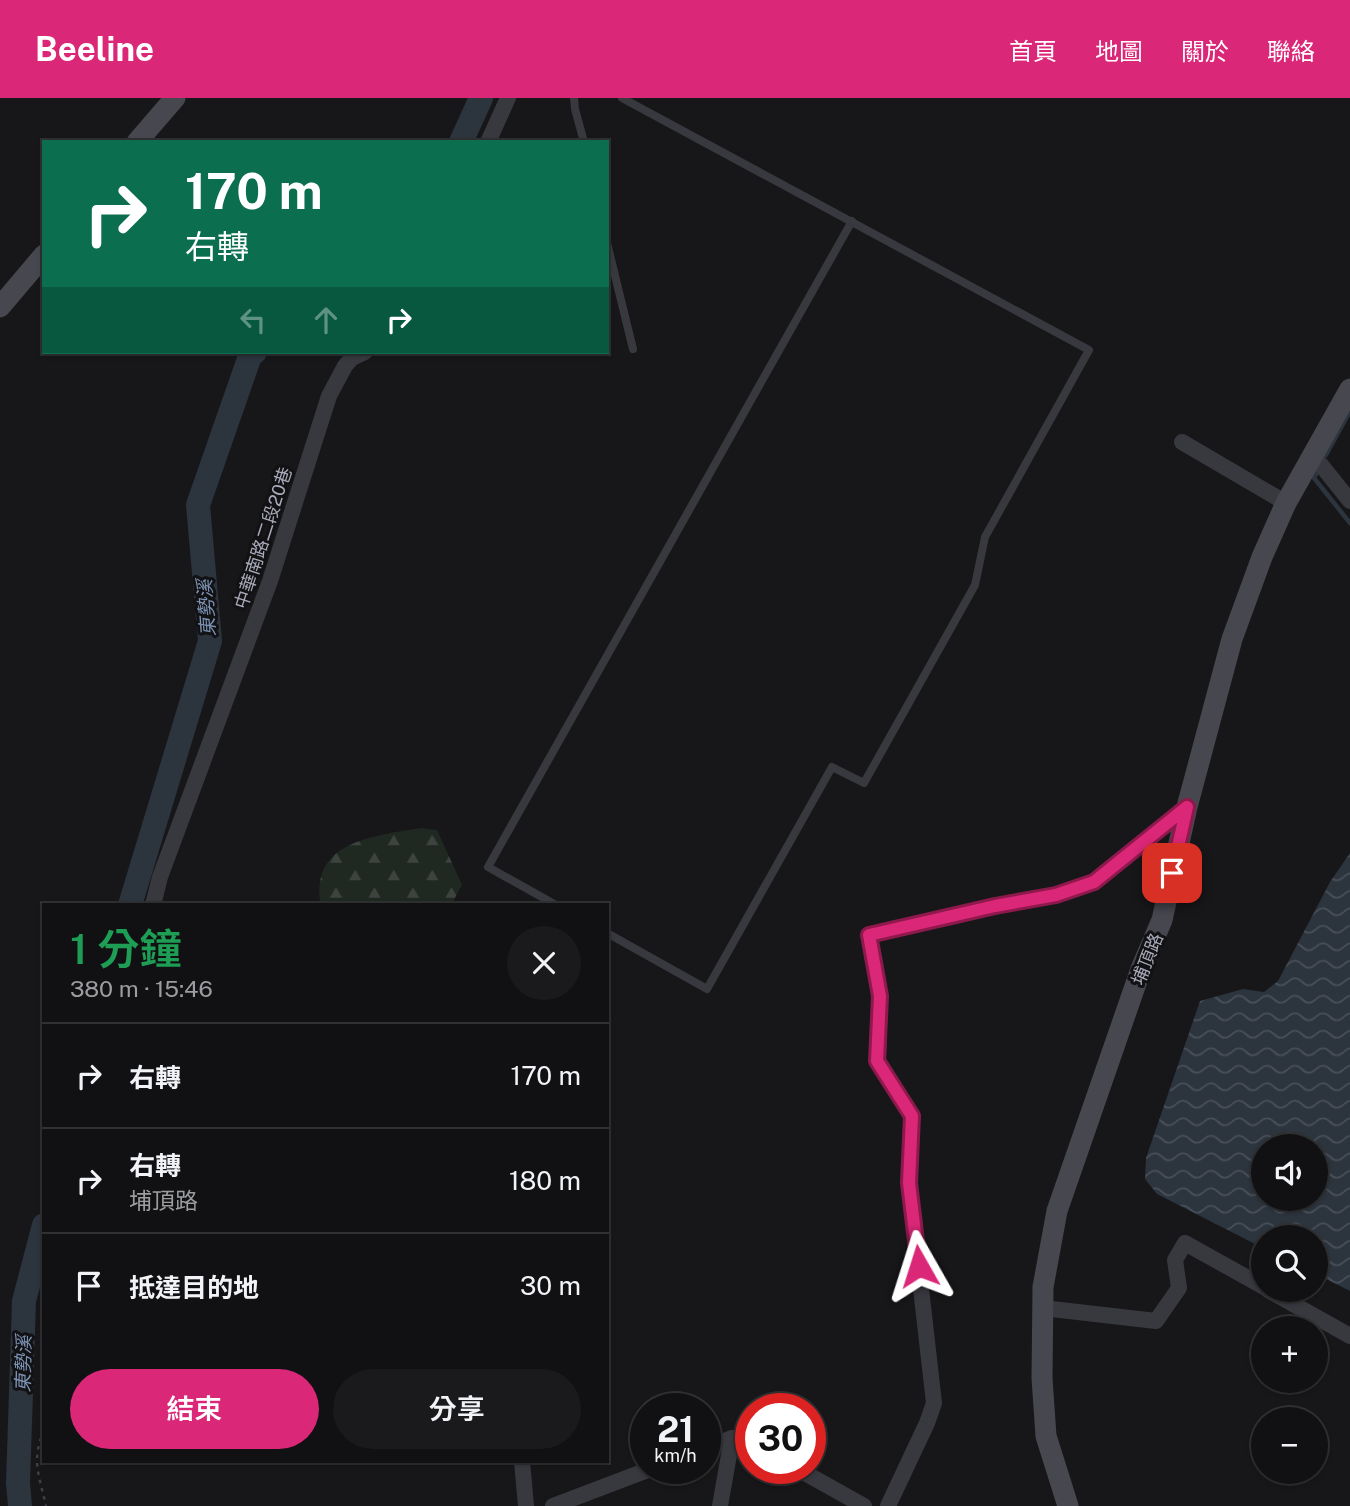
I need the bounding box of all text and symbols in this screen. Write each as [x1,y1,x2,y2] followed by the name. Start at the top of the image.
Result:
[35,30,154,68] text: Beeline
[1009,37,1057,65] text: 首頁
[1095,37,1143,65] text: 地圖
[1181,37,1229,65] text: 關於
[1267,37,1315,65] text: 聯絡
[185,162,323,220] text: 170 m
[70,168,161,259] icon: right
[185,228,249,265] text: 右轉
[234,301,272,339] icon: left
[307,301,345,339] icon: ahead
[380,301,418,339] icon: right
[230,464,296,612] street label: 中華南路二段20巷
[193,576,219,637] water label: 東勢溪
[1142,843,1202,903] pin
[1153,854,1191,892] icon: arrive
[70,924,181,973] text: 1 分鐘
[507,926,581,1000] button: close
[1127,930,1167,988] street label: 埔頂路
[70,975,213,1002] text: 380 m · 15:46
[70,1057,108,1095] icon: right
[511,1060,581,1091] text: 170 m
[129,1062,181,1093] text: 右轉
[1251,1134,1328,1484] map controls
[1251,1134,1328,1211] button: sound
[129,1150,181,1181] text: 右轉
[70,1162,108,1200] icon: right
[509,1165,581,1196] text: 180 m
[129,1187,198,1214] text: 埔頂路
[1251,1225,1328,1302] button: search
[882,1229,956,1303] position arrow
[70,1267,108,1305] icon: arrive
[520,1270,581,1301] text: 30 m
[129,1272,259,1303] text: 抵達目的地
[1251,1316,1328,1393] button: +
[12,1332,35,1393] water label: 東勢溪
[70,1369,319,1449] button: 結束
[333,1369,581,1449] button: 分享
[735,1393,826,1484] speed limit sign: 30
[1251,1407,1328,1484] button: −
[657,1409,694,1450] text: 21
[654,1445,697,1466] text: km/h

